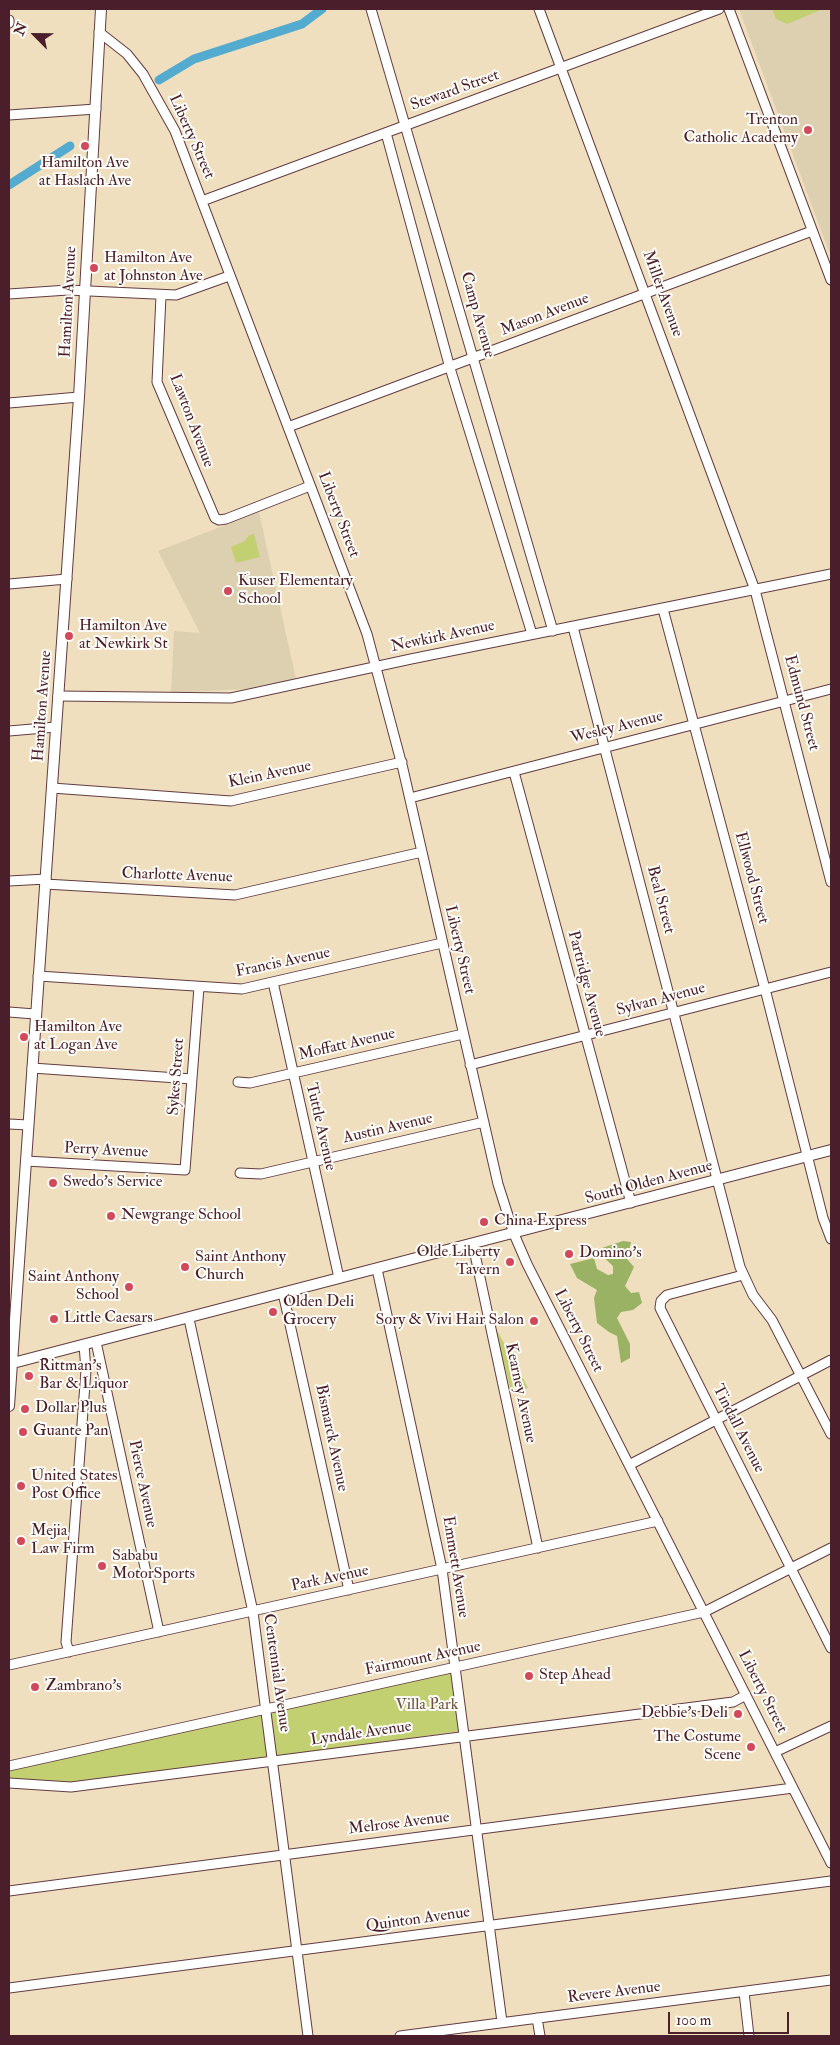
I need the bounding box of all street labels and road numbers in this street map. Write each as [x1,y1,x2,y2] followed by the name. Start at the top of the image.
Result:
[408,66,502,116] street label: Steward Street
[164,92,218,182] street label: Liberty Street
[57,246,81,358] street label: Hamilton Avenue
[638,248,686,340] street label: Miller Avenue
[456,270,498,360] street label: Camp Avenue
[498,289,592,341] street label: Mason Avenue
[164,372,218,470] street label: Lawton Avenue
[313,469,363,561] street label: Liberty Street
[389,617,497,657] street label: Newkirk Avenue
[30,650,56,762] street label: Hamilton Avenue
[779,653,823,753] street label: Edmund Street
[569,707,665,749] street label: Wesley Avenue
[227,757,313,793] street label: Klein Avenue
[729,830,773,926] street label: Ellwood Street
[121,864,233,888] street label: Charlotte Avenue
[642,864,678,936] street label: Beal Street
[439,904,479,996] street label: Liberty Street
[563,929,609,1039] street label: Partridge Avenue
[234,944,332,982] street label: Francis Avenue
[615,979,707,1021] street label: Sylvan Avenue
[297,1025,397,1065] street label: Moffatt Avenue
[165,1038,189,1116] street label: Sykes Street
[301,1081,339,1173] street label: Tuttle Avenue
[341,1109,435,1149] street label: Austin Avenue
[63,1139,149,1163] street label: Perry Avenue
[583,1157,715,1209] street label: South Olden Avenue
[549,1286,607,1376] street label: Liberty Street
[500,1341,540,1445] street label: Kearney Avenue
[708,1382,768,1476] street label: Tindall Avenue
[310,1383,352,1493] street label: Bismarck Avenue
[123,1439,161,1529] street label: Pierce Avenue
[437,1515,473,1619] street label: Emmett Avenue
[289,1561,371,1597] street label: Park Avenue
[258,1612,294,1734] street label: Centennial Avenue
[363,1637,483,1681] street label: Fairmount Avenue
[733,1647,791,1737] street label: Liberty Street
[309,1717,413,1751] street label: Lyndale Avenue
[347,1808,451,1840] street label: Melrose Avenue
[365,1903,471,1937] street label: Quinton Avenue
[566,1978,662,2008] street label: Revere Avenue

